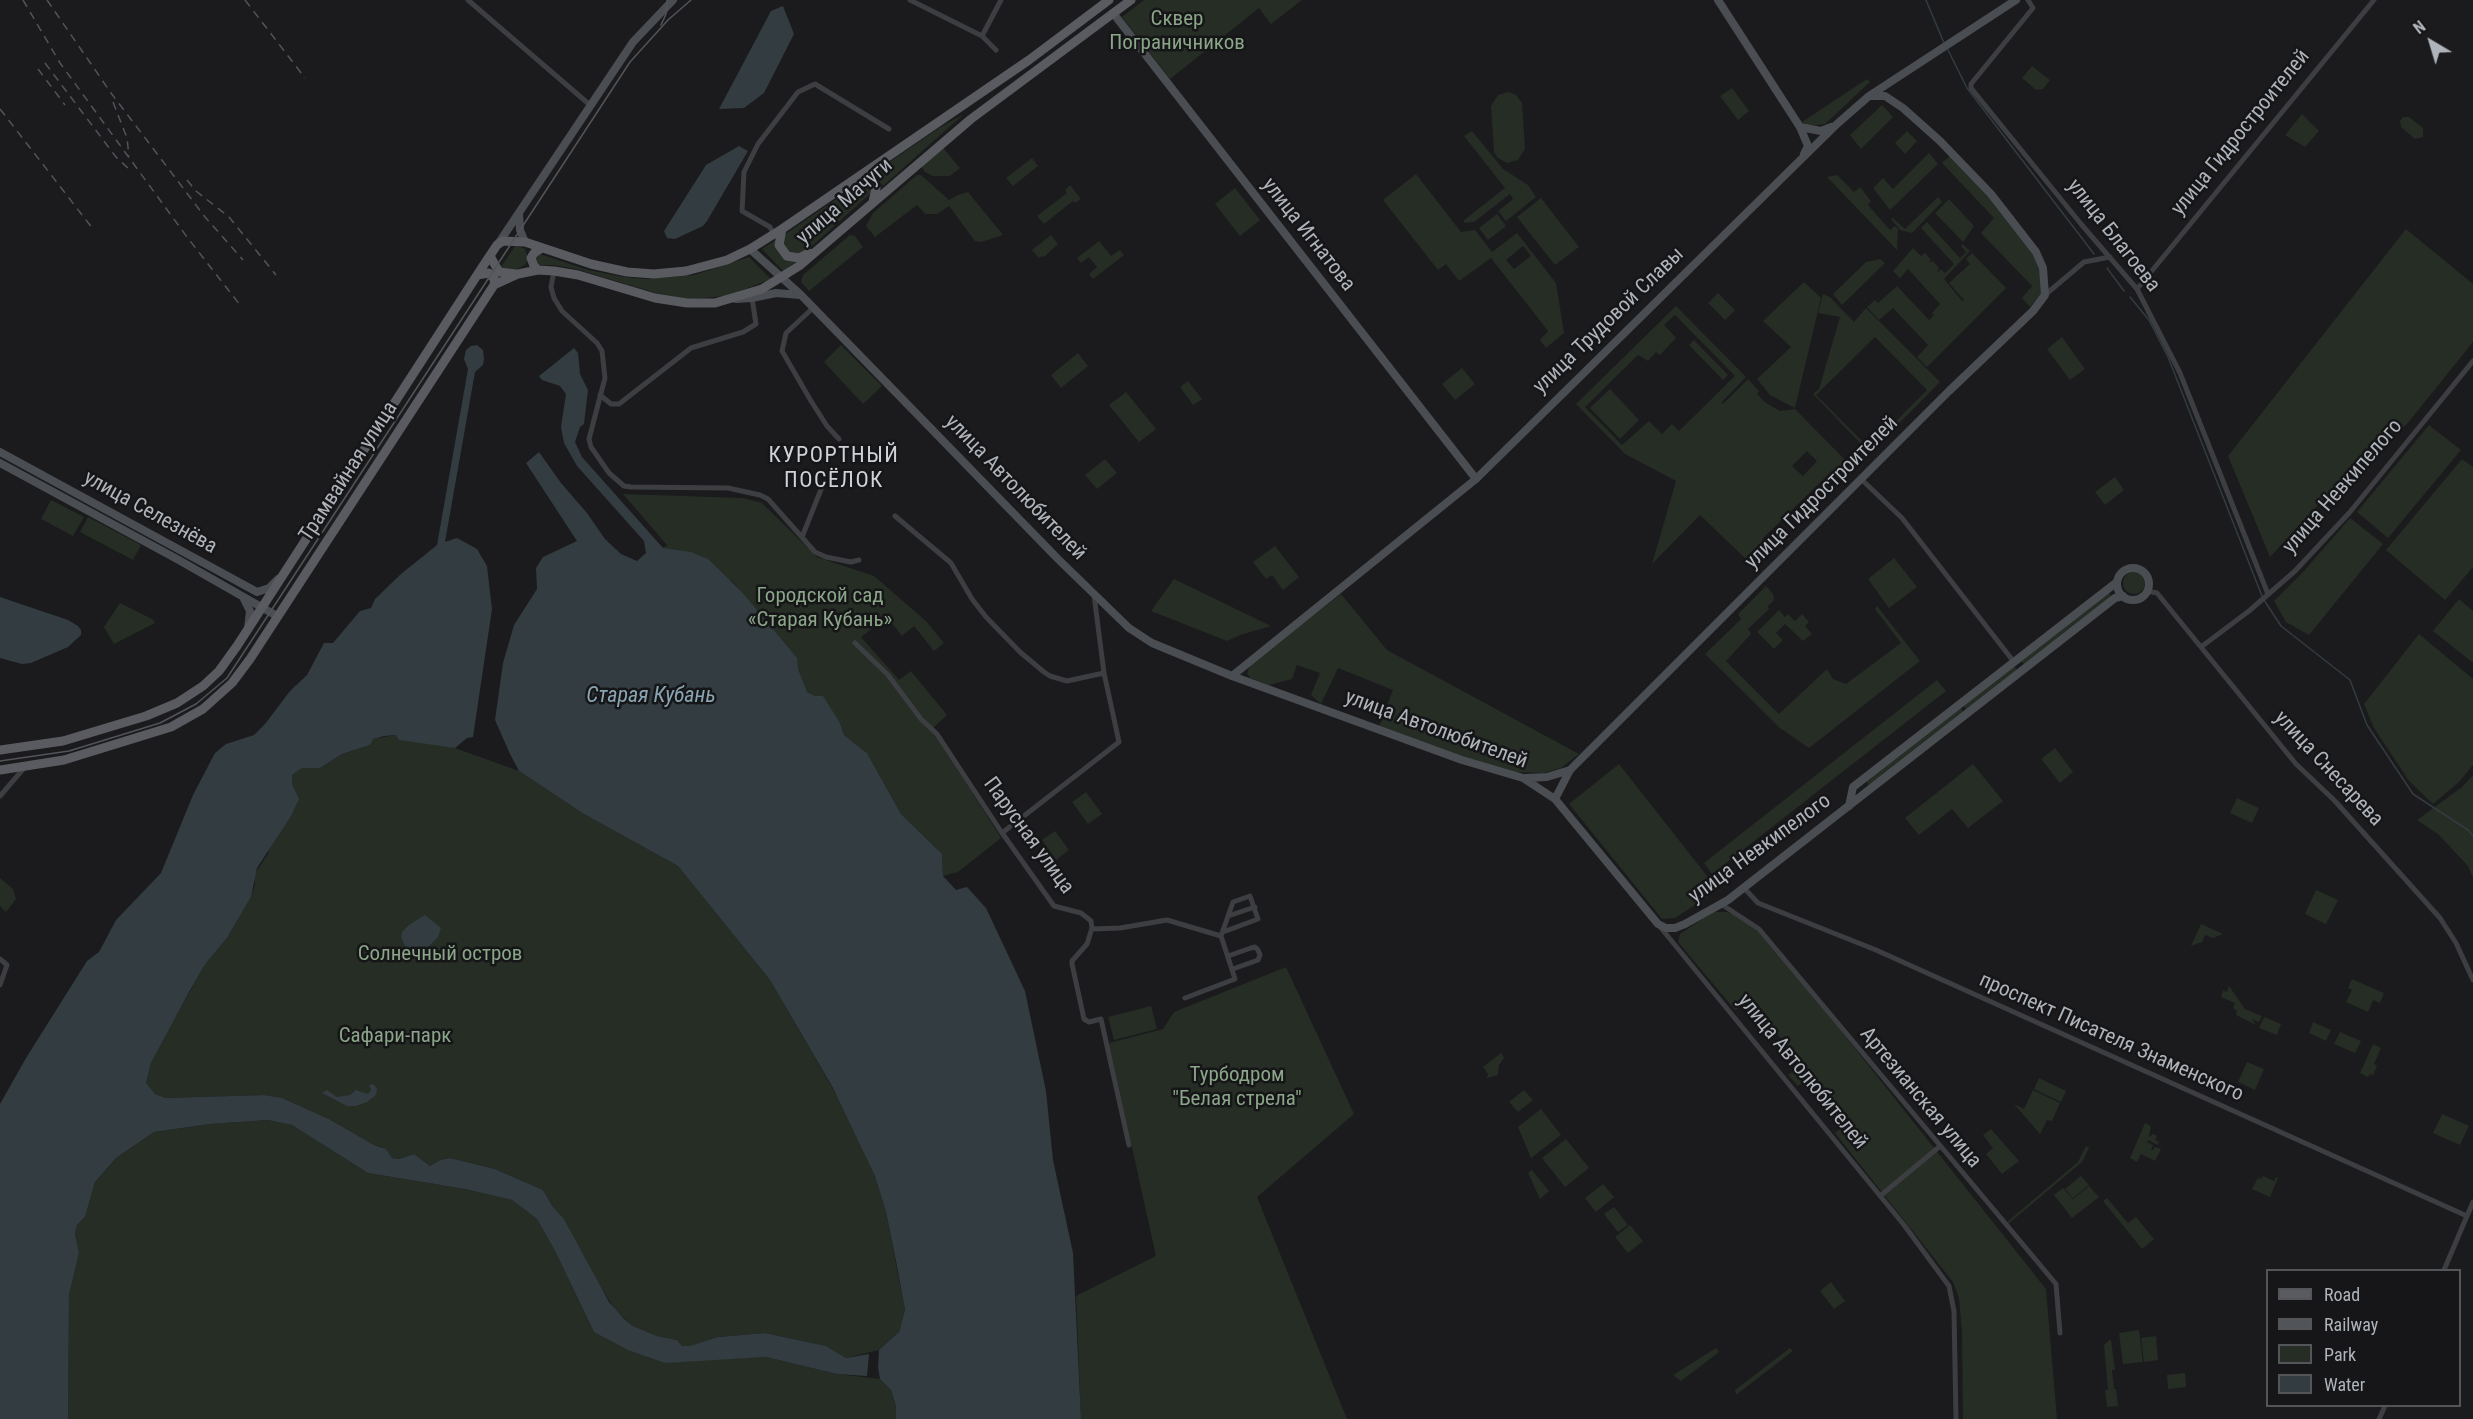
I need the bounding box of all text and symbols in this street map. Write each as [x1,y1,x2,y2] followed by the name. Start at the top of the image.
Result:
[1109,7,1245,57] park label: Сквер Пограничников
[2401,12,2461,72] north arrow
[2410,17,2429,38] text: N
[2166,45,2316,221] street label: улица Гидростроителей
[792,153,898,251] street label: улица Мачуги
[1256,173,1360,297] street label: улица Игнатова
[2061,174,2165,298] street label: улица Благоева
[1528,243,1690,399] street label: улица Трудовой Славы
[294,397,404,547] street label: Трамвайная улица
[939,410,1091,566] street label: улица Автолюбителей
[1740,411,1904,575] street label: улица Гидростроителей
[2278,415,2408,559] street label: улица Невкипелого
[769,443,899,494] district label: КУРОРТНЫЙ ПОСЁЛОК
[79,466,221,560] street label: улица Селезнёва
[748,584,892,634] park label: Городской сад «Старая Кубань»
[586,683,716,709] water label: Старая Кубань
[1341,685,1531,775] street label: улица Автолюбителей
[2268,706,2388,832] street label: улица Снесарева
[977,773,1079,899] street label: Парусная улица
[1684,789,1836,909] street label: улица Невкипелого
[358,942,522,968] park label: Солнечный остров
[1975,968,2247,1108] street label: проспект Писателя Знаменского
[1732,989,1872,1155] street label: улица Автолюбителей
[1854,1022,1986,1174] street label: Артезианская улица
[339,1024,451,1050] park label: Сафари-парк
[1172,1063,1302,1113] park label: Турбодром "Белая стрела"
[2266,1269,2461,1407] legend
[2324,1284,2360,1305] text: Road
[2324,1314,2378,1335] text: Railway
[2324,1344,2356,1365] text: Park
[2324,1374,2365,1395] text: Water

